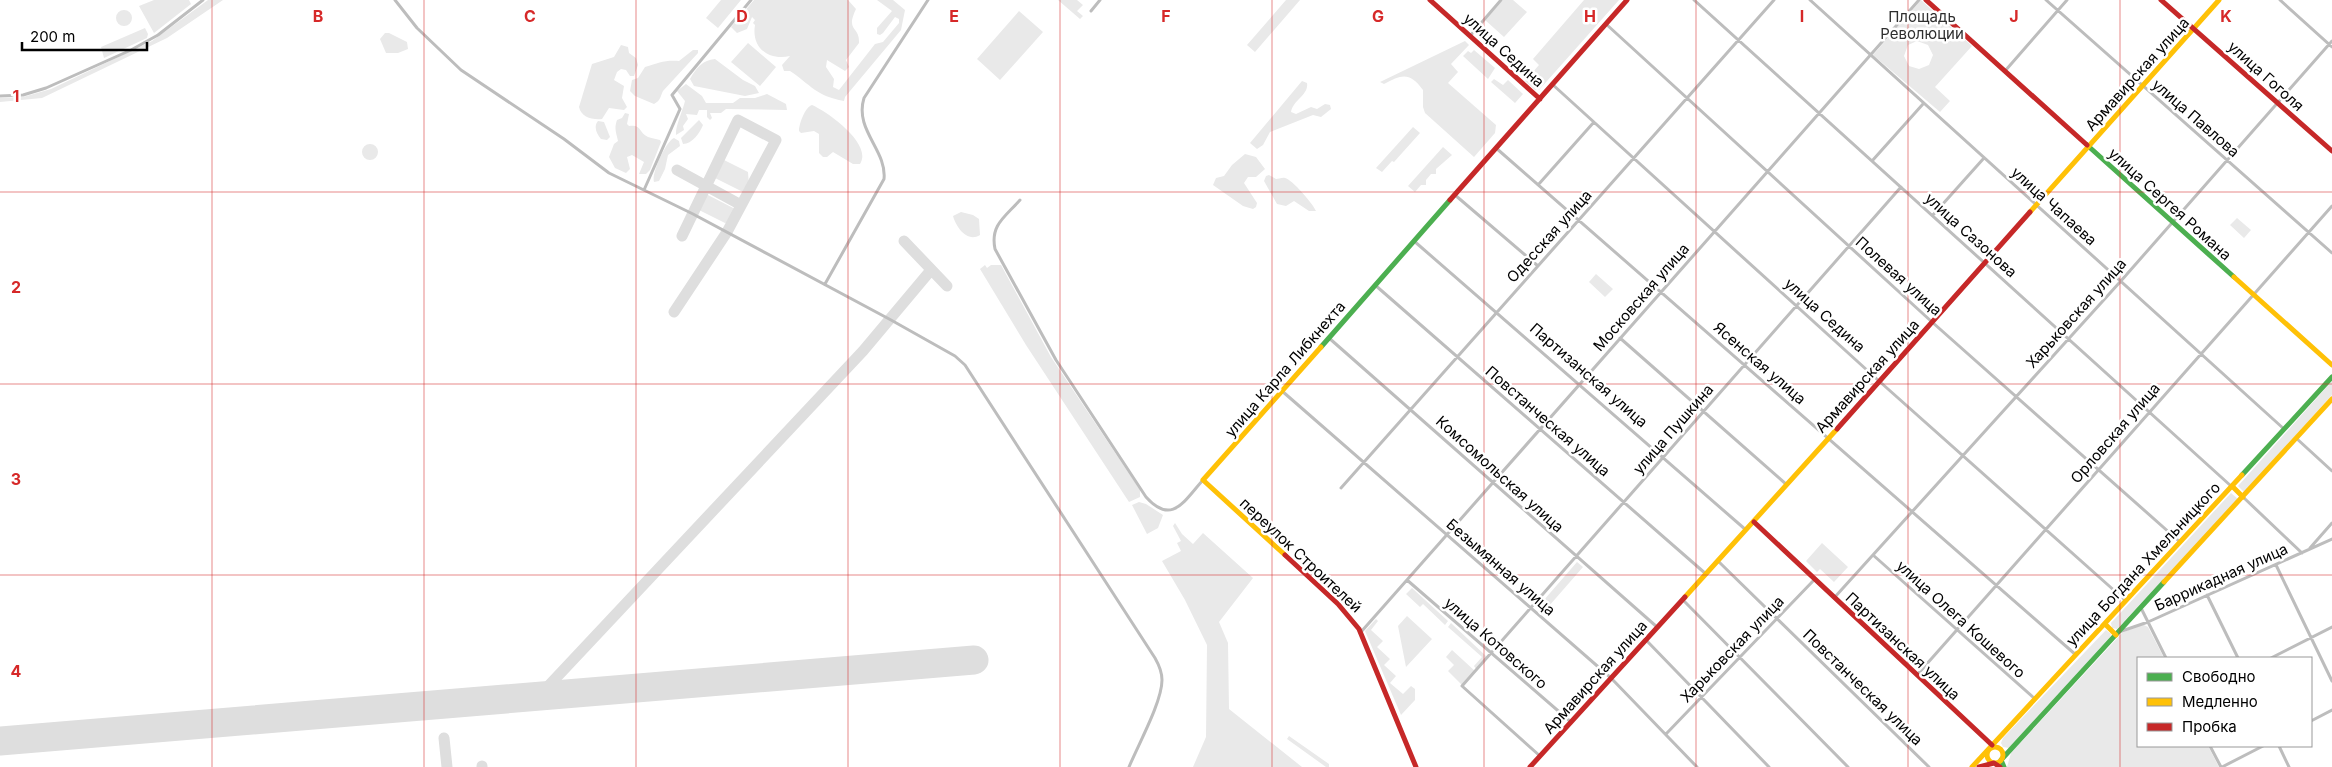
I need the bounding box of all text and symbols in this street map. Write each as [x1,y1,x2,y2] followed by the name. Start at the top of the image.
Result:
[313,6,323,26] text: B
[524,6,536,26] text: C
[736,6,748,26] text: D
[949,6,959,26] text: E
[1161,6,1171,26] text: F
[1372,6,1384,26] text: G
[1584,6,1596,26] text: H
[1800,6,1804,26] text: I
[2009,6,2019,26] text: J
[2220,6,2232,26] text: K
[1880,7,1964,43] park label: Площадь Революции
[1460,9,1548,91] street label: улица Седина
[2081,13,2193,135] street label: Армавирская улица
[22,20,148,52] scale bar
[30,27,75,46] text: 200 m
[2224,37,2308,115] street label: улица Гоголя
[2148,75,2244,161] street label: улица Павлова
[13,86,19,106] text: 1
[2105,144,2235,264] street label: улица Сергея Романа
[2007,163,2101,249] street label: улица Чапаева
[1502,186,1596,286] street label: Одесская улица
[1921,189,2021,281] street label: улица Сазонова
[1852,232,1946,320] street label: Полевая улица
[1589,239,1693,355] street label: Московская улица
[2022,254,2130,372] street label: Харьковская улица
[1781,274,1869,356] street label: улица Седина
[11,277,21,297] text: 2
[1221,297,1349,441] street label: улица Карла Либкнехта
[1811,315,1923,437] street label: Армавирская улица
[1710,318,1810,408] street label: Ясенская улица
[1526,319,1652,431] street label: Партизанская улица
[1482,362,1614,480] street label: Повстанческая улица
[2066,379,2164,487] street label: Орловская улица
[1629,380,1717,478] street label: улица Пушкина
[1432,412,1568,536] street label: Комсомольская улица
[11,469,21,489] text: 3
[2062,478,2224,650] street label: улица Богдана Хмельницкого
[1236,494,1366,616] street label: переулок Строителей
[1443,515,1559,619] street label: Безымянная улица
[2151,539,2291,615] street label: Баррикадная улица
[1893,556,2029,682] street label: улица Олега Кошевого
[1842,588,1964,704] street label: Партизанская улица
[1676,592,1788,706] street label: Харьковская улица
[1441,593,1551,693] street label: улица Котовского
[1539,616,1651,738] street label: Армавирская улица
[1799,625,1927,749] street label: Повстанческая улица
[2137,657,2312,747] legend
[11,661,22,681] text: 4
[2182,667,2256,686] text: Свободно
[2182,692,2258,711] text: Медленно
[2182,717,2237,736] text: Пробка

